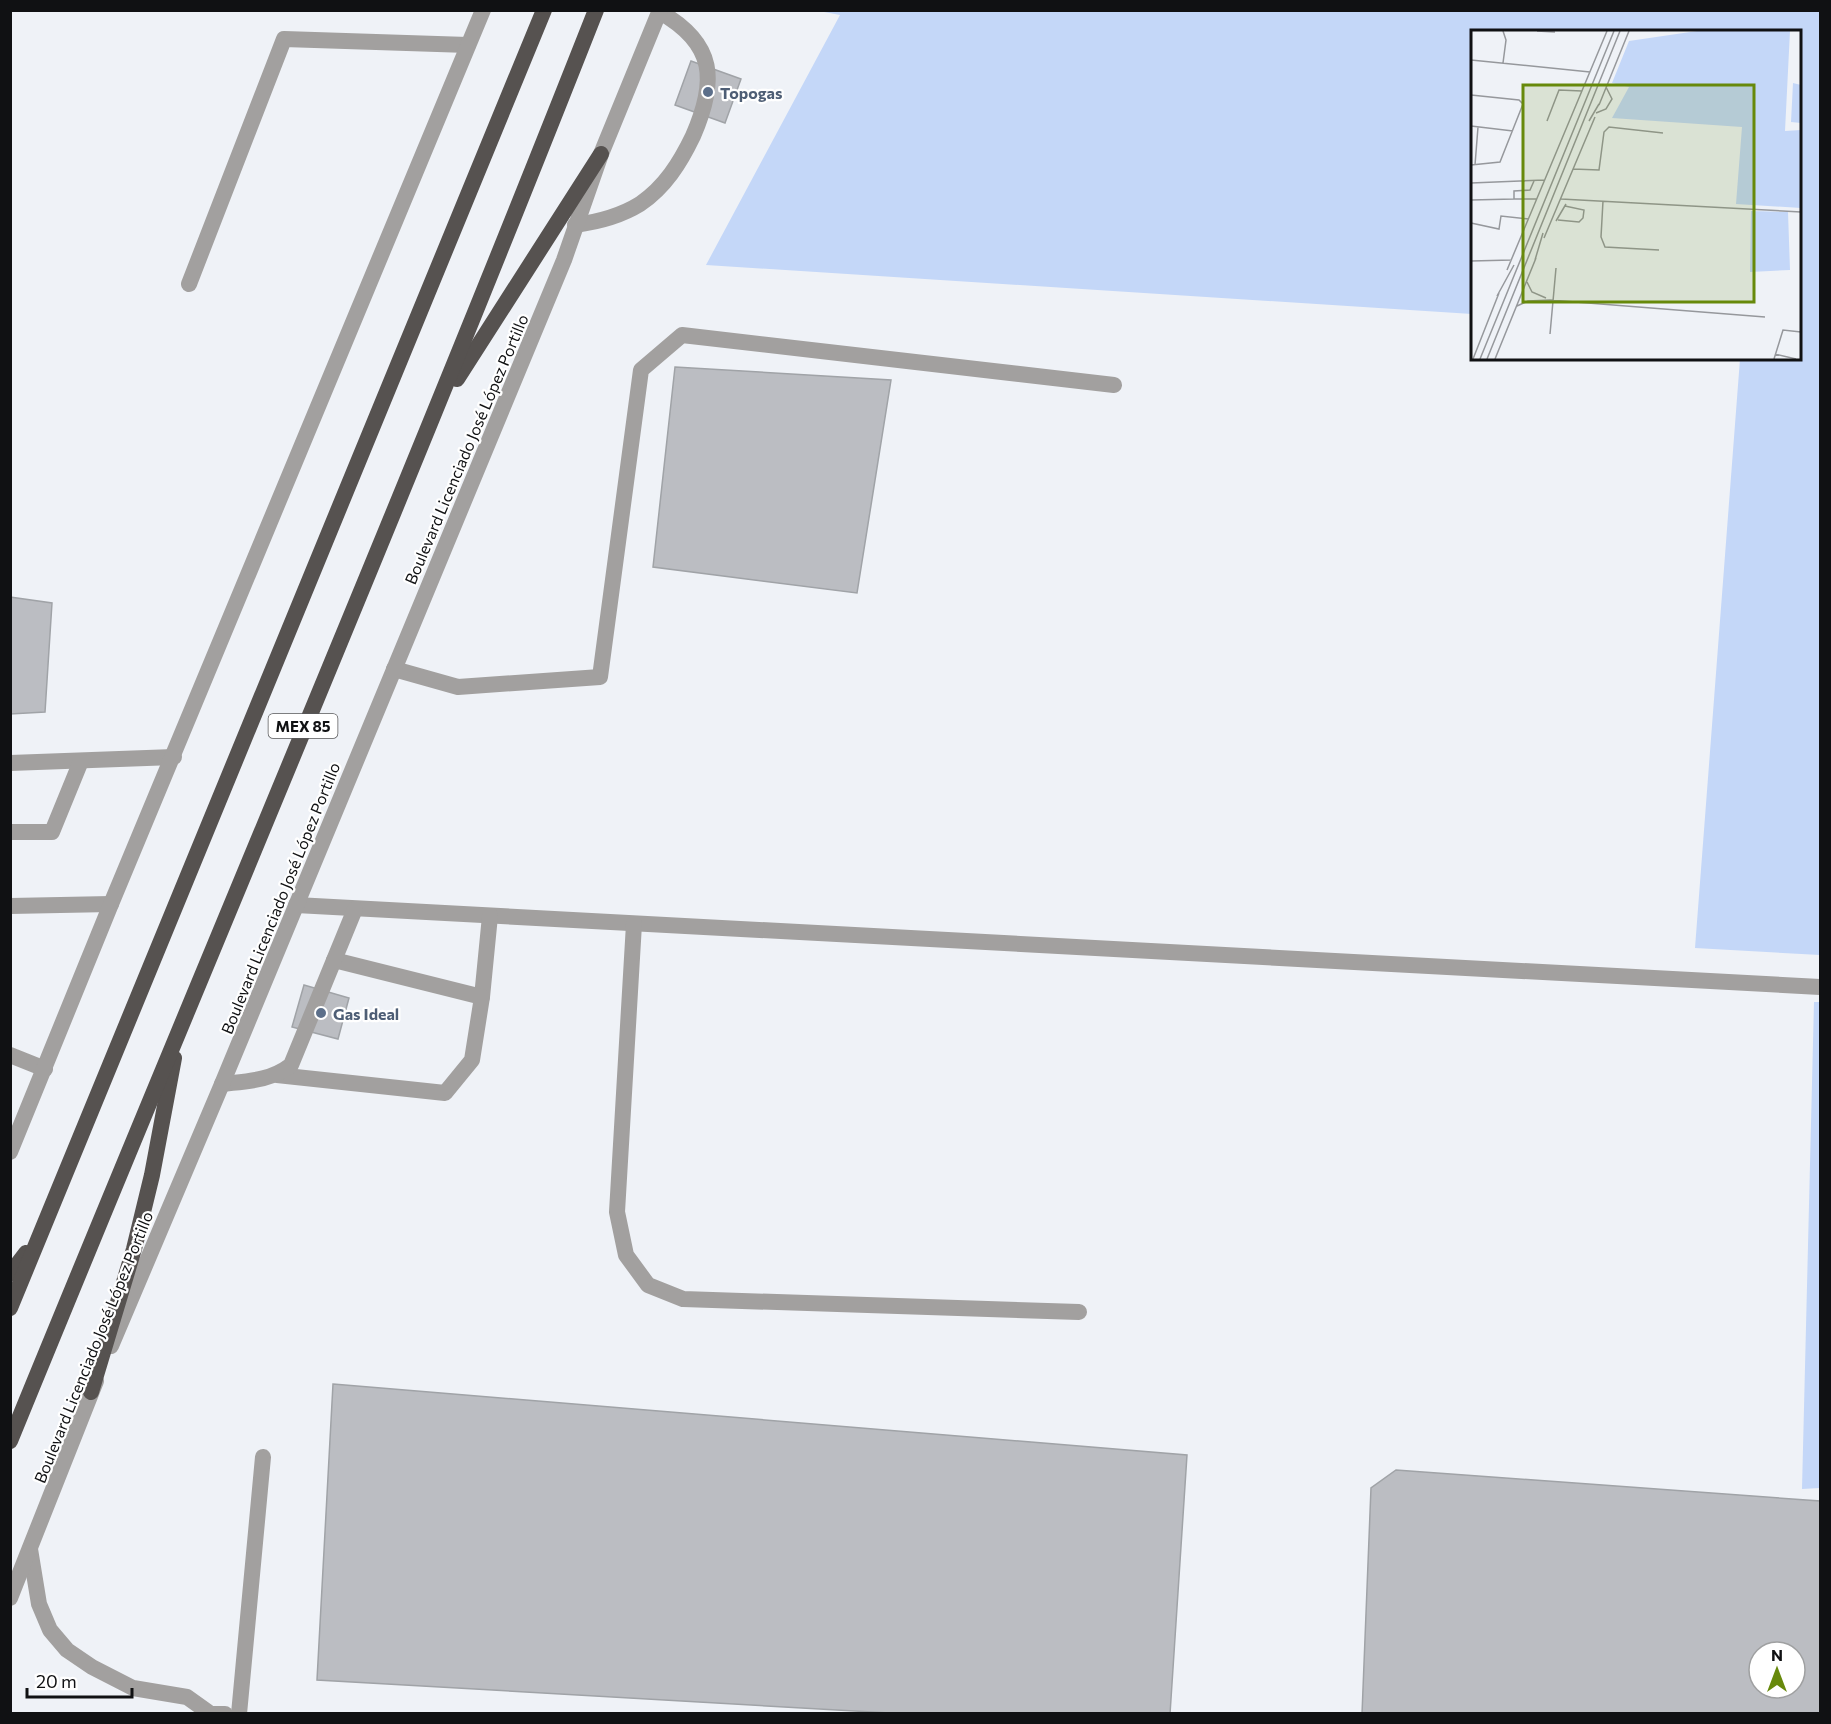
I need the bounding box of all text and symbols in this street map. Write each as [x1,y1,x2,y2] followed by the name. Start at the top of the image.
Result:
[1471,30,1801,360] inset map
[720,83,782,102] place label: Topogas
[701,85,715,99] marker: Topogas
[400,311,532,587] street label: Boulevard Licenciado José López Portillo
[268,714,338,738] road number: MEX 85
[217,759,343,1037] street label: Boulevard Licenciado José López Portillo
[333,1004,399,1023] place label: Gas Ideal
[314,1006,328,1020] marker: Gas Ideal
[30,1208,156,1486] street label: Boulevard Licenciado José López Portillo
[1747,1640,1807,1700] north arrow
[1771,1645,1783,1664] text: N
[27,1661,132,1699] scale bar
[36,1670,77,1692] text: 20 m

